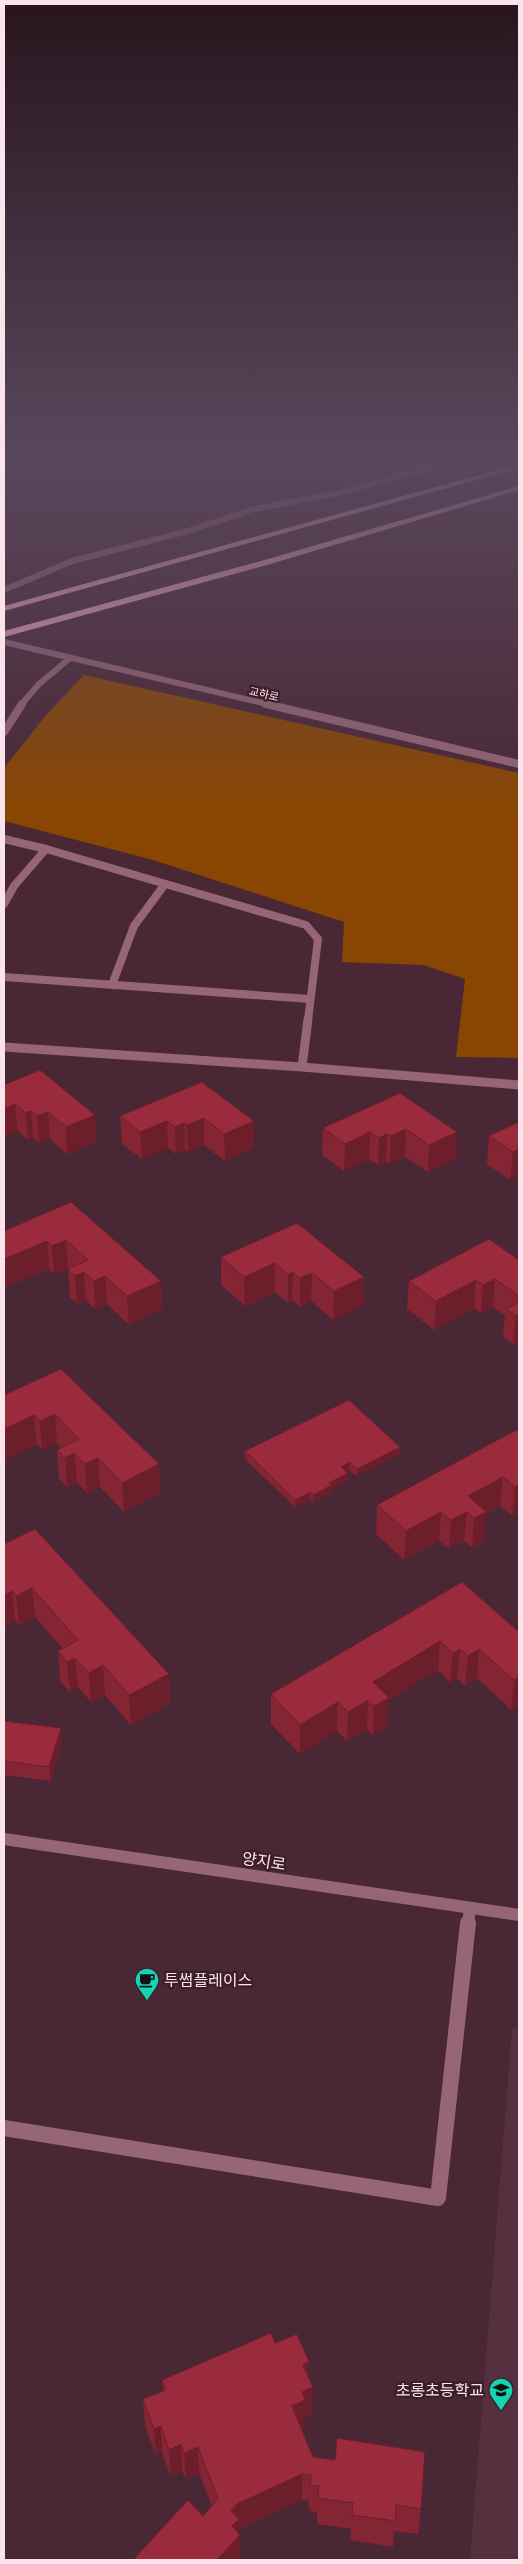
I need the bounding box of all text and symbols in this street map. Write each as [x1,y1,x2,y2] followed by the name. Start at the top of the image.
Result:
[248,685,280,704] street label: 교하로
[241,1849,287,1874] street label: 양지로
[134,1967,160,2001] cafe icon: 투썸플레이스
[164,1971,252,1990] place label: 투썸플레이스
[488,2377,514,2411] school or university icon: 초롱초등학교
[396,2381,484,2400] place label: 초롱초등학교

